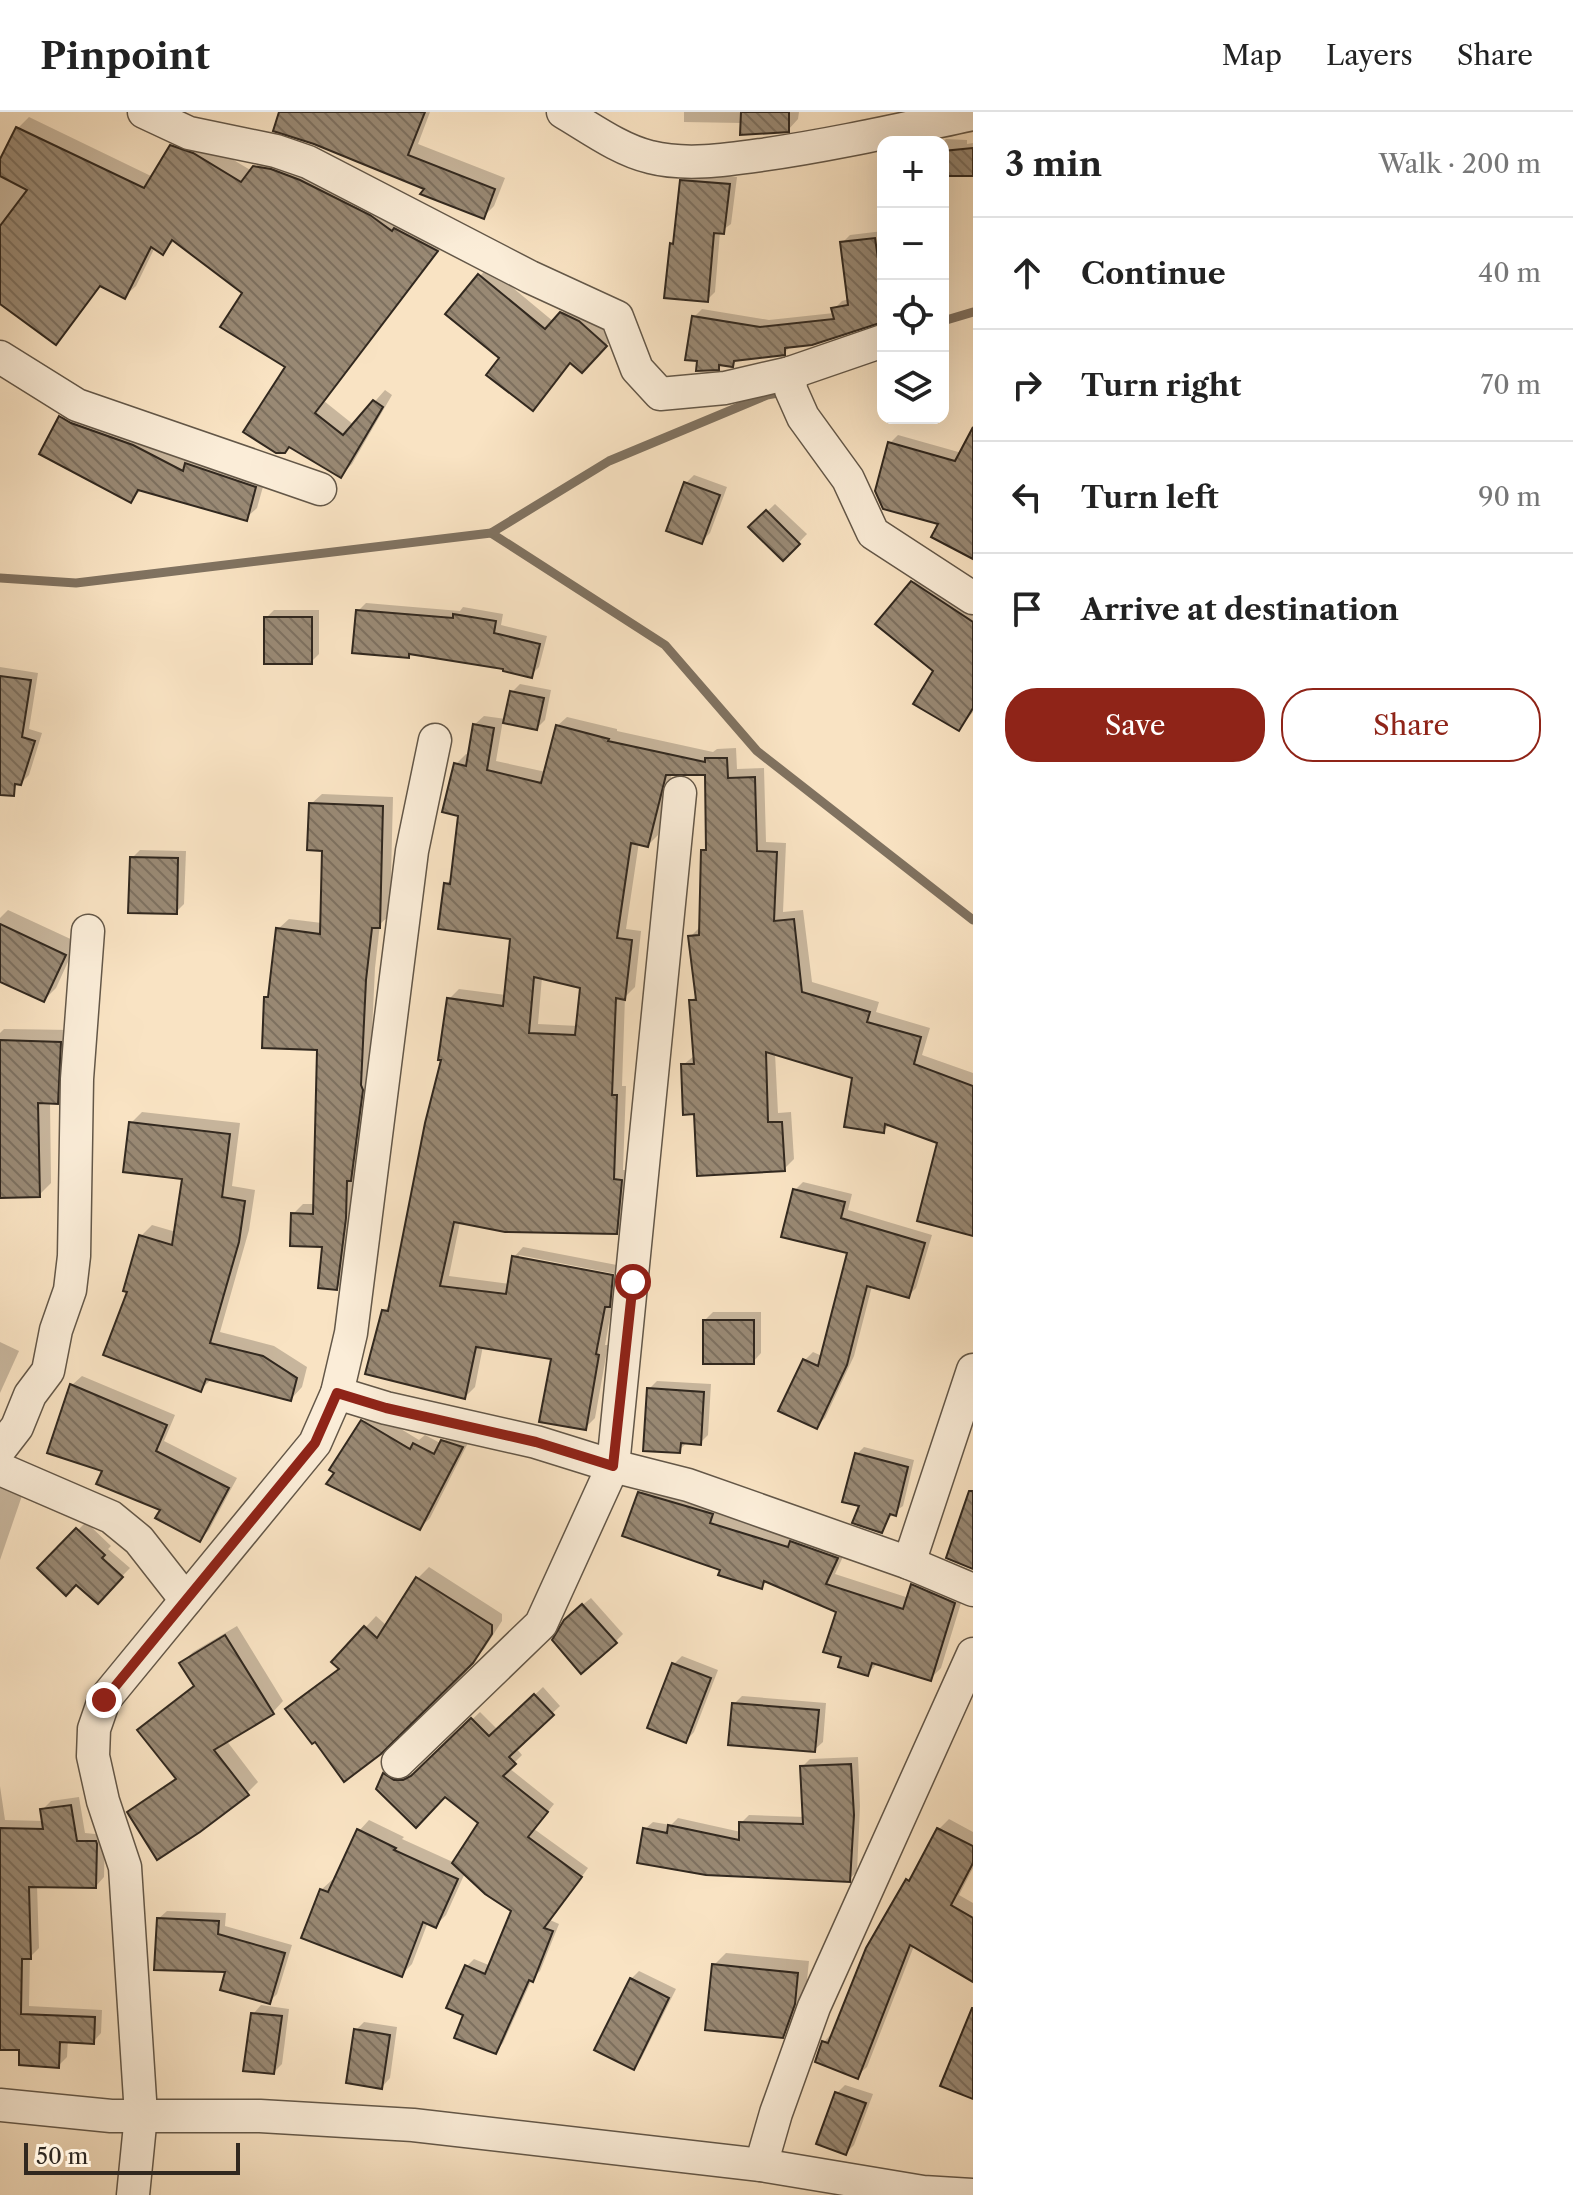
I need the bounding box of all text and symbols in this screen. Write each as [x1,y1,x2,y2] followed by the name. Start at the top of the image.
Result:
[40,32,210,79] text: Pinpoint
[1222,38,1282,72] text: Map
[1326,38,1413,72] text: Layers
[1457,38,1533,72] text: Share
[877,136,949,424] map controls
[877,136,949,208] button: +
[1005,143,1102,185] text: 3 min
[1379,148,1541,180] text: Walk · 200 m
[877,208,949,280] button: −
[1005,251,1049,295] icon: ahead
[1081,255,1226,292] text: Continue
[1478,257,1541,289] text: 40 m
[877,280,949,352] button: locate
[877,352,949,424] button: layers
[1005,363,1049,407] icon: right
[1081,367,1241,404] text: Turn right
[1481,369,1541,401] text: 70 m
[1005,475,1049,519] icon: left
[1081,479,1218,516] text: Turn left
[1478,481,1541,513] text: 90 m
[1005,587,1049,631] icon: arrive
[1081,591,1399,628] text: Arrive at destination
[1005,688,1265,762] button: Save
[1281,688,1541,762] button: Share
[615,1264,651,1300] route start
[86,1682,122,1718] route end
[24,2139,240,2175] scale bar
[36,2143,88,2170] text: 50 m

